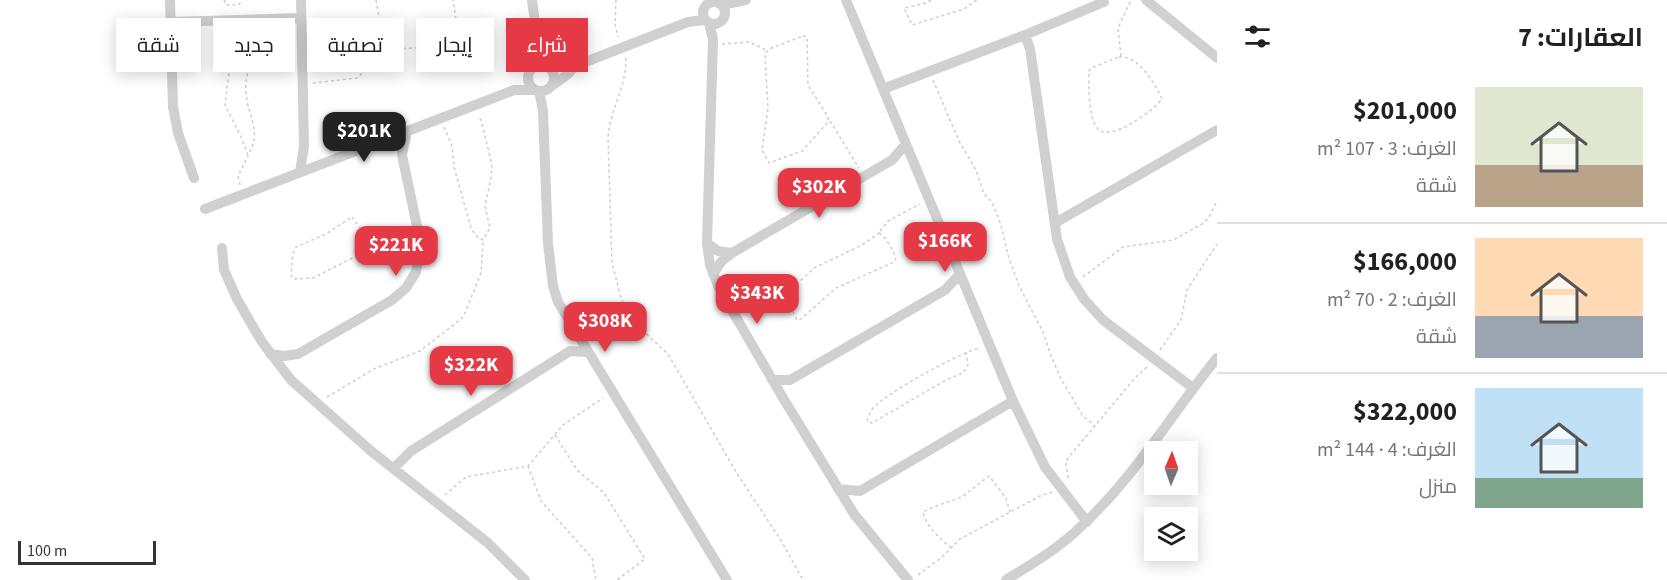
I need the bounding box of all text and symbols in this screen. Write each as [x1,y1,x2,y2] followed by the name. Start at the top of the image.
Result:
[116,18,201,72] chip: شقة
[213,18,295,72] chip: جديد
[307,18,404,72] chip: تصفية
[416,18,494,72] chip: إيجار
[506,18,588,72] chip: شراء
[1518,19,1643,56] text: العقارات: 7
[1241,20,1274,53] icon: filters
[1353,92,1457,129] text: $201,000
[1523,111,1595,183] icon: home
[322,112,406,163] pin: $201K
[337,117,391,145] text: $201K
[1317,135,1457,163] text: الغرف: 3 · 107 m²
[777,168,861,219] pin: $302K
[1416,172,1457,200] text: شقة
[792,173,846,201] text: $302K
[903,222,987,273] pin: $166K
[354,226,438,277] pin: $221K
[918,227,972,255] text: $166K
[369,231,423,259] text: $221K
[1353,243,1457,280] text: $166,000
[1523,262,1595,334] icon: home
[715,274,799,325] pin: $343K
[730,279,784,307] text: $343K
[1327,286,1457,314] text: الغرف: 2 · 70 m²
[563,302,647,353] pin: $308K
[578,307,632,335] text: $308K
[1416,323,1457,351] text: شقة
[429,346,513,397] pin: $322K
[444,351,498,379] text: $322K
[1353,393,1457,430] text: $322,000
[1523,412,1595,484] icon: home
[1317,436,1457,464] text: الغرف: 4 · 144 m²
[1144,441,1198,495] north arrow
[1144,441,1198,561] map controls
[1419,473,1457,501] text: منزل
[1144,507,1198,561] button: layers
[18,538,156,566] scale bar
[27,540,67,562] text: 100 m

